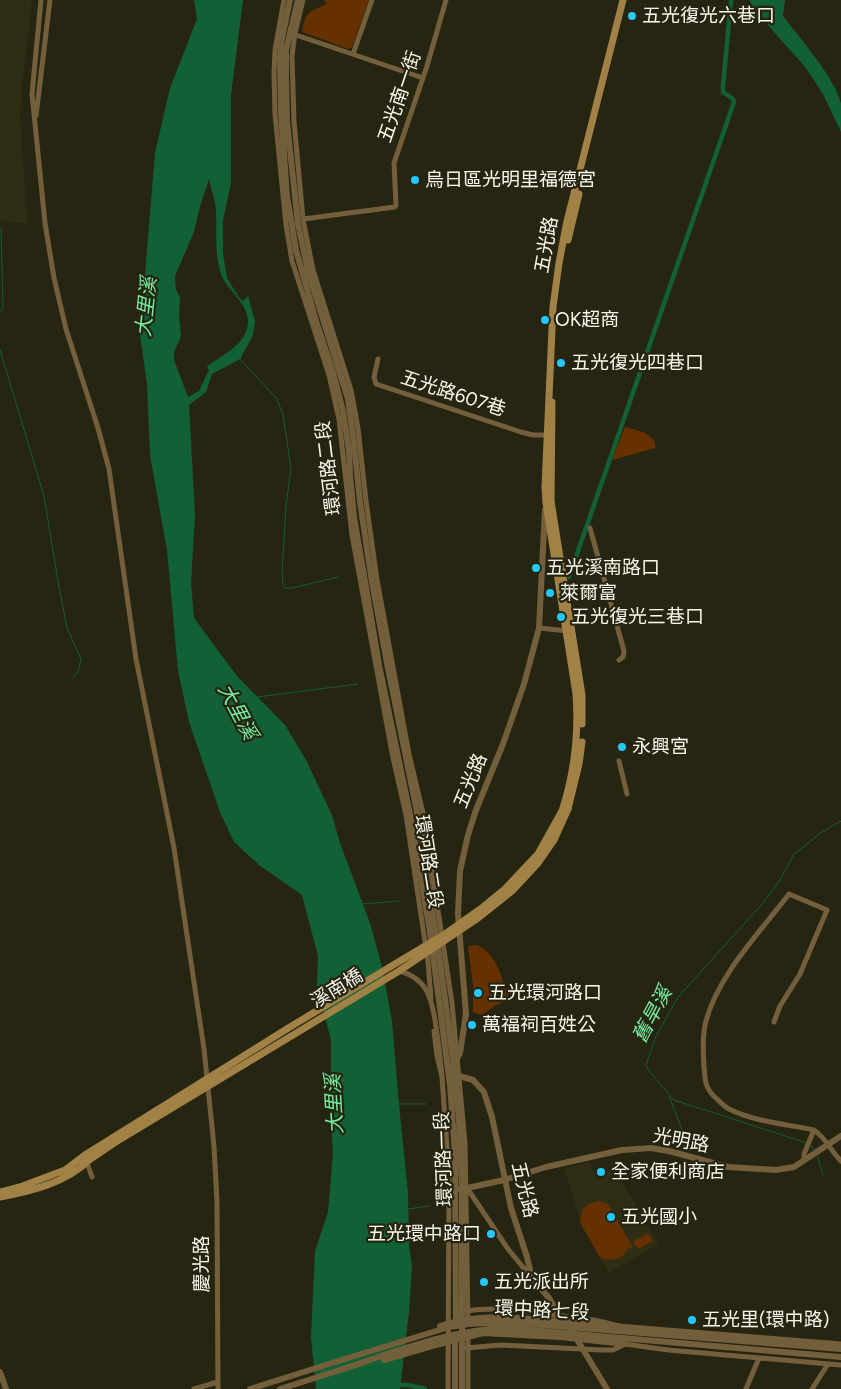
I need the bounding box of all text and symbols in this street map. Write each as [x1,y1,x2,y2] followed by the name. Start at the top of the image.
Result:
[642,5,775,27] place label: 五光復光六巷口
[626,10,638,22] marker: 五光復光六巷口
[374,48,426,146] street label: 五光南一街
[425,169,596,191] place label: 烏日區光明里福德宮
[409,174,421,186] marker: 烏日區光明里福德宮
[531,215,563,275] street label: 五光路
[132,276,162,338] water label: 大里溪
[555,309,619,331] place label: OK超商
[539,314,551,326] marker: OK超商
[571,352,704,374] place label: 五光復光四巷口
[555,357,567,369] marker: 五光復光四巷口
[398,366,508,422] street label: 五光路607巷
[312,419,346,517] street label: 環河路二段
[546,557,660,579] place label: 五光溪南路口
[530,562,542,574] marker: 五光溪南路口
[560,582,617,604] place label: 萊爾富
[544,587,556,599] marker: 萊爾富
[571,606,704,628] place label: 五光復光三巷口
[555,611,567,623] marker: 五光復光三巷口
[212,680,262,744] water label: 大里溪
[632,736,689,758] place label: 永興宮
[616,741,628,753] marker: 永興宮
[450,750,492,812] street label: 五光路
[409,813,447,911] street label: 環河路二段
[307,965,367,1013] street label: 溪南橋
[488,982,602,1004] place label: 五光環河路口
[628,983,678,1047] water label: 舊旱溪
[472,987,484,999] marker: 五光環河路口
[482,1014,596,1036] place label: 萬福祠百姓公
[466,1019,478,1031] marker: 萬福祠百姓公
[321,1073,349,1135] water label: 大里溪
[431,1111,457,1207] street label: 環河路一段
[651,1124,711,1158] street label: 光明路
[506,1160,542,1220] street label: 五光路
[611,1161,725,1183] place label: 全家便利商店
[595,1166,607,1178] marker: 全家便利商店
[621,1206,697,1228] place label: 五光國小
[605,1211,617,1223] marker: 五光國小
[367,1223,481,1245] place label: 五光環中路口
[485,1228,497,1240] marker: 五光環中路口
[191,1236,213,1292] street label: 慶光路
[494,1271,589,1293] place label: 五光派出所
[478,1276,490,1288] marker: 五光派出所
[494,1297,590,1325] street label: 環中路七段
[702,1309,829,1331] place label: 五光里(環中路)
[686,1314,698,1326] marker: 五光里(環中路)

